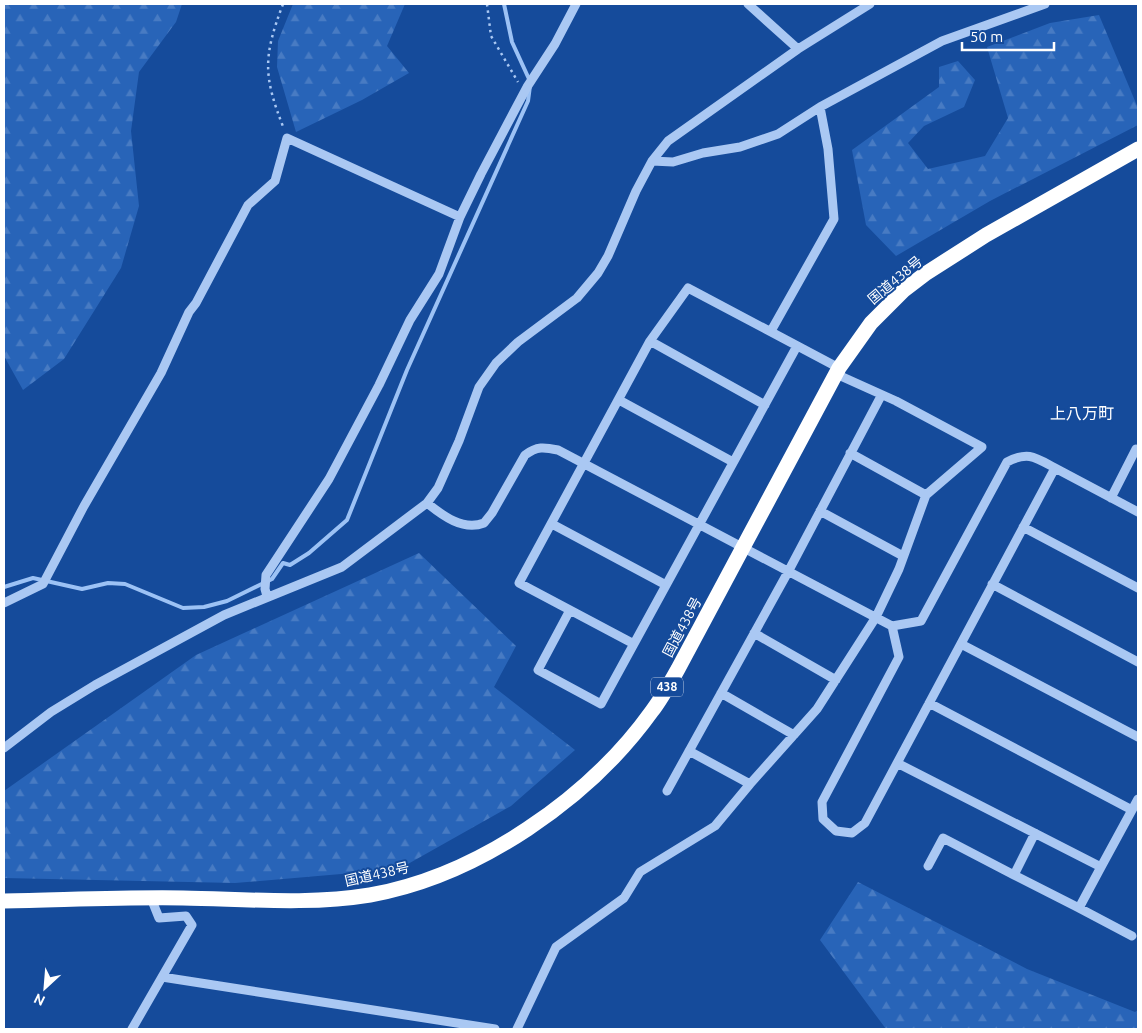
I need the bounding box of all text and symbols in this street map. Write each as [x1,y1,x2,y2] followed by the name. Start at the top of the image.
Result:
[962,20,1054,52] scale bar
[970,28,1003,45] text: 50 m
[865,253,925,307] street label: 国道438号
[1050,404,1114,422] district label: 上八万町
[660,594,704,660] street label: 国道438号
[651,678,683,696] road number: 438
[343,859,411,889] street label: 国道438号
[20,963,70,1013] north arrow
[31,990,48,1009] text: N

